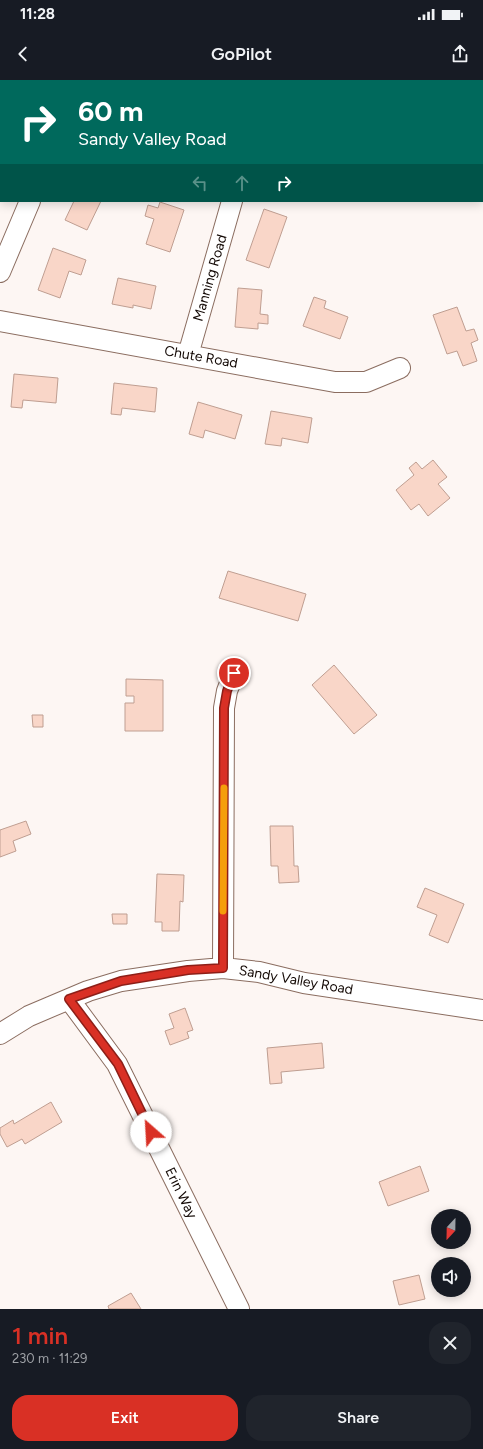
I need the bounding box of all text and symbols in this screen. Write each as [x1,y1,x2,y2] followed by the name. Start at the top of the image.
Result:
[20,5,55,23] text: 11:28
[12,43,34,65] icon: back
[211,43,272,65] text: GoPilot
[449,43,471,65] icon: share
[78,94,143,128] text: 60 m
[12,96,64,148] icon: right
[78,128,227,150] text: Sandy Valley Road
[189,172,211,194] icon: left
[231,172,253,194] icon: ahead
[273,172,295,194] icon: right
[189,233,231,323] street label: Manning Road
[163,342,239,372] street label: Chute Road
[217,656,251,690] pin
[223,662,245,684] icon: arrive
[238,962,354,998] street label: Sandy Valley Road
[130,1111,172,1153] position arrow
[161,1165,201,1222] street label: Erin Way
[431,1209,471,1249] north arrow
[431,1209,471,1297] map controls
[431,1257,471,1297] button: sound
[12,1321,68,1350] text: 1 min
[429,1322,471,1364] button: close
[12,1351,87,1366] text: 230 m · 11:29
[12,1395,238,1441] button: Exit
[246,1395,471,1441] button: Share

